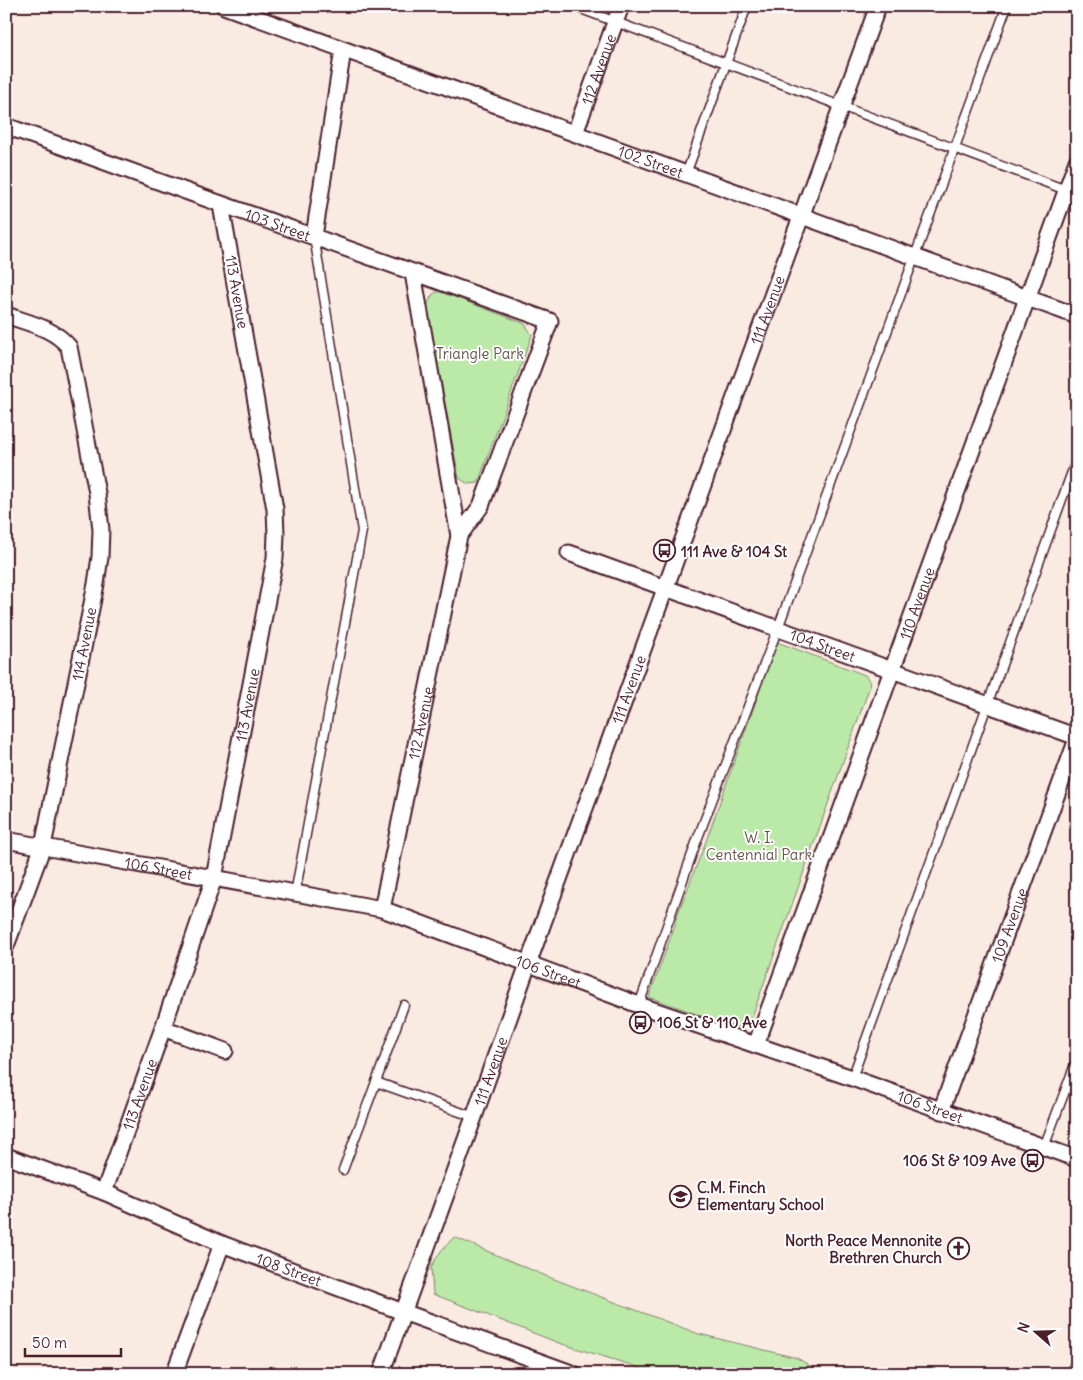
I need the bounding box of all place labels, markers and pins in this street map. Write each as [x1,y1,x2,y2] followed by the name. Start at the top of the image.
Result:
[653,539,677,563] bus stop icon: 111 Ave & 104 St
[681,542,788,561] place label: 111 Ave & 104 St
[629,1010,653,1034] bus stop icon: 106 St & 110 Ave
[657,1013,767,1032] place label: 106 St & 110 Ave
[1020,1148,1044,1172] bus stop icon: 106 St & 109 Ave
[903,1151,1016,1170] place label: 106 St & 109 Ave
[697,1178,824,1215] place label: C.M. Finch Elementary School
[669,1184,693,1208] school or university icon: C.M. Finch Elementary School
[785,1231,942,1267] place label: North Peace Mennonite Brethren Church
[946,1237,970,1261] church icon: North Peace Mennonite Brethren Church

